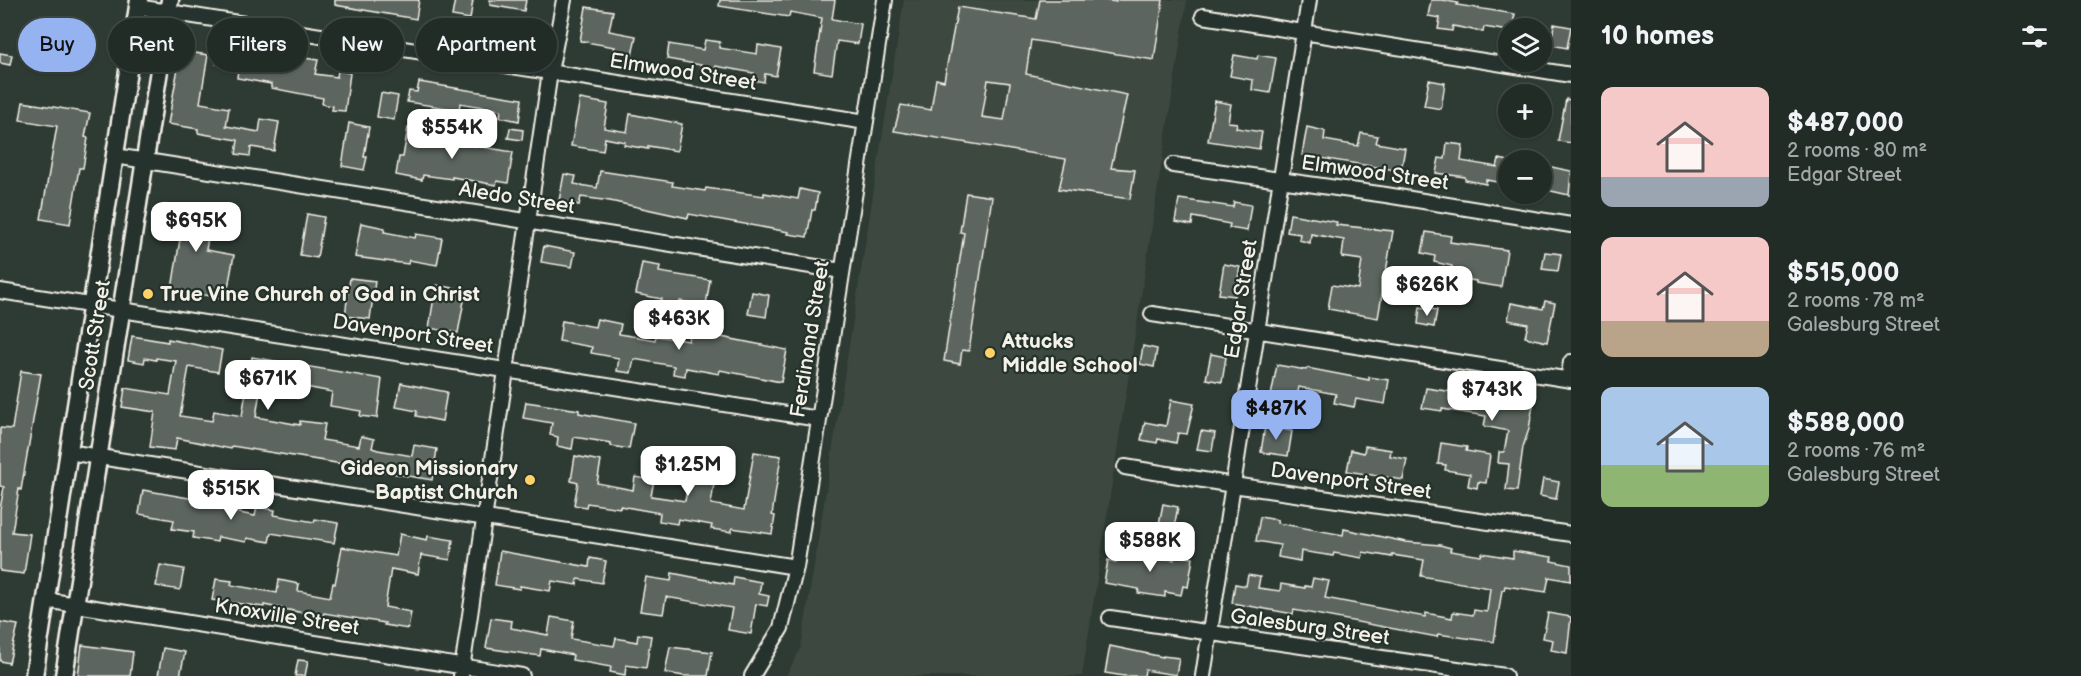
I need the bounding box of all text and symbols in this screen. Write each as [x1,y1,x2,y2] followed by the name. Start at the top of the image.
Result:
[18,18,96,72] chip: Buy
[108,18,195,72] chip: Rent
[207,18,308,72] chip: Filters
[320,18,404,72] chip: New
[416,18,557,72] chip: Apartment
[1498,18,1552,204] map controls
[1498,18,1552,72] button: layers
[2018,20,2051,53] icon: filters
[1601,21,1714,52] text: 10 homes
[608,48,759,96] street label: Elmwood Street
[1498,84,1552,138] button: +
[1787,108,1904,139] text: $487,000
[410,109,494,160] pin: $554K
[1649,111,1721,183] icon: home
[421,116,483,140] text: $554K
[1787,139,1927,163] text: 2 rooms · 80 m²
[1300,150,1451,196] street label: Elmwood Street
[1498,150,1552,204] button: −
[1787,163,1902,187] text: Edgar Street
[457,177,577,220] street label: Aledo Street
[154,202,238,253] pin: $695K
[165,209,227,233] text: $695K
[1219,237,1263,360] street label: Edgar Street
[785,258,835,419] street label: Ferdinand Street
[1787,258,1899,289] text: $515,000
[1649,261,1721,333] icon: home
[1385,266,1469,317] pin: $626K
[1396,273,1459,297] text: $626K
[74,278,116,392] street label: Scott Street
[160,282,480,307] place label: True Vine Church of God in Christ
[141,287,155,301] marker: True Vine Church of God in Christ
[1787,289,1925,313] text: 2 rooms · 78 m²
[637,300,721,351] pin: $463K
[648,307,710,331] text: $463K
[331,309,496,359] street label: Davenport Street
[1787,313,1940,337] text: Galesburg Street
[1001,329,1138,378] place label: Attucks Middle School
[983,346,997,360] marker: Attucks Middle School
[226,360,310,411] pin: $671K
[239,367,297,391] text: $671K
[1450,371,1534,422] pin: $743K
[1461,378,1523,402] text: $743K
[1234,390,1318,441] pin: $487K
[1245,397,1307,421] text: $487K
[1787,408,1905,439] text: $588,000
[1649,411,1721,483] icon: home
[1787,439,1925,463] text: 2 rooms · 76 m²
[639,446,737,497] pin: $1.25M
[655,453,721,477] text: $1.25M
[341,456,518,505] place label: Gideon Missionary Baptist Church
[1269,457,1434,505] street label: Davenport Street
[1787,463,1940,487] text: Galesburg Street
[189,470,273,521] pin: $515K
[523,473,537,487] marker: Gideon Missionary Baptist Church
[202,477,260,501] text: $515K
[1108,522,1192,573] pin: $588K
[1119,529,1181,553] text: $588K
[213,593,362,641] street label: Knoxville Street
[1229,603,1392,651] street label: Galesburg Street

